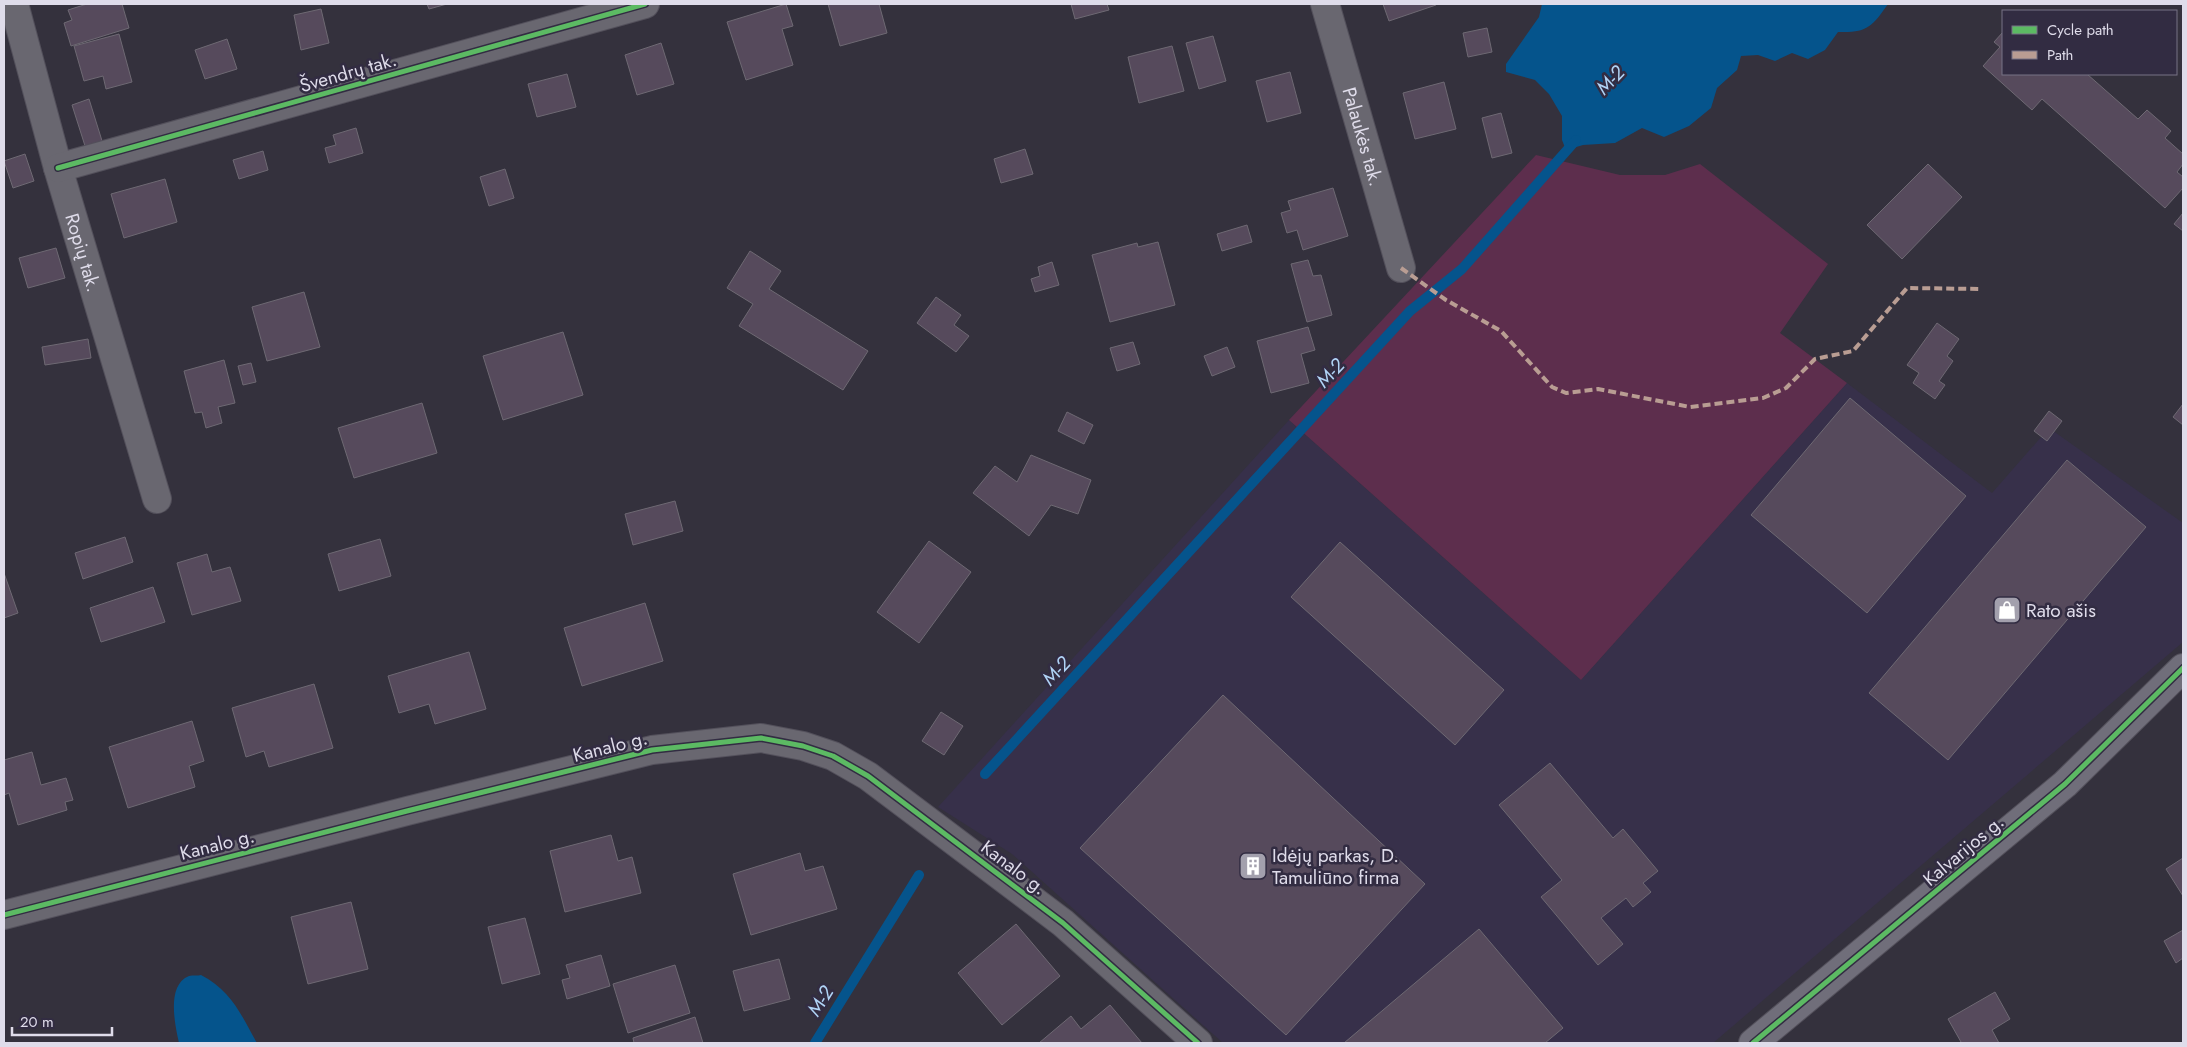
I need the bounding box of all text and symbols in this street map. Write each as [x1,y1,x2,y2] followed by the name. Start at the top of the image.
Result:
[2002,10,2177,75] legend
[2047,19,2114,41] text: Cycle path
[2047,44,2073,66] text: Path
[297,46,400,99] street label: Švendrų tak.
[1589,58,1632,102] water label: M-2
[1336,84,1390,190] street label: Palaukės tak.
[58,210,107,295] street label: Ropių tak.
[1309,351,1352,395] water label: M-2
[1992,595,2022,625] shop icon: Rato ašis
[2026,597,2096,624] place label: Rato ašis
[1035,649,1078,693] water label: M-2
[570,724,650,769] street label: Kanalo g.
[1917,808,2010,892] street label: Kalvarijos g.
[177,822,257,867] street label: Kanalo g.
[975,834,1052,901] street label: Kanalo g.
[1272,842,1399,891] place label: Idėjų parkas, D. Tamuliūno firma
[1238,851,1268,881] building icon: Idėjų parkas, D. Tamuliūno firma
[800,980,841,1022] water label: M-2
[12,1004,112,1036] scale bar
[20,1011,54,1033] text: 20 m

